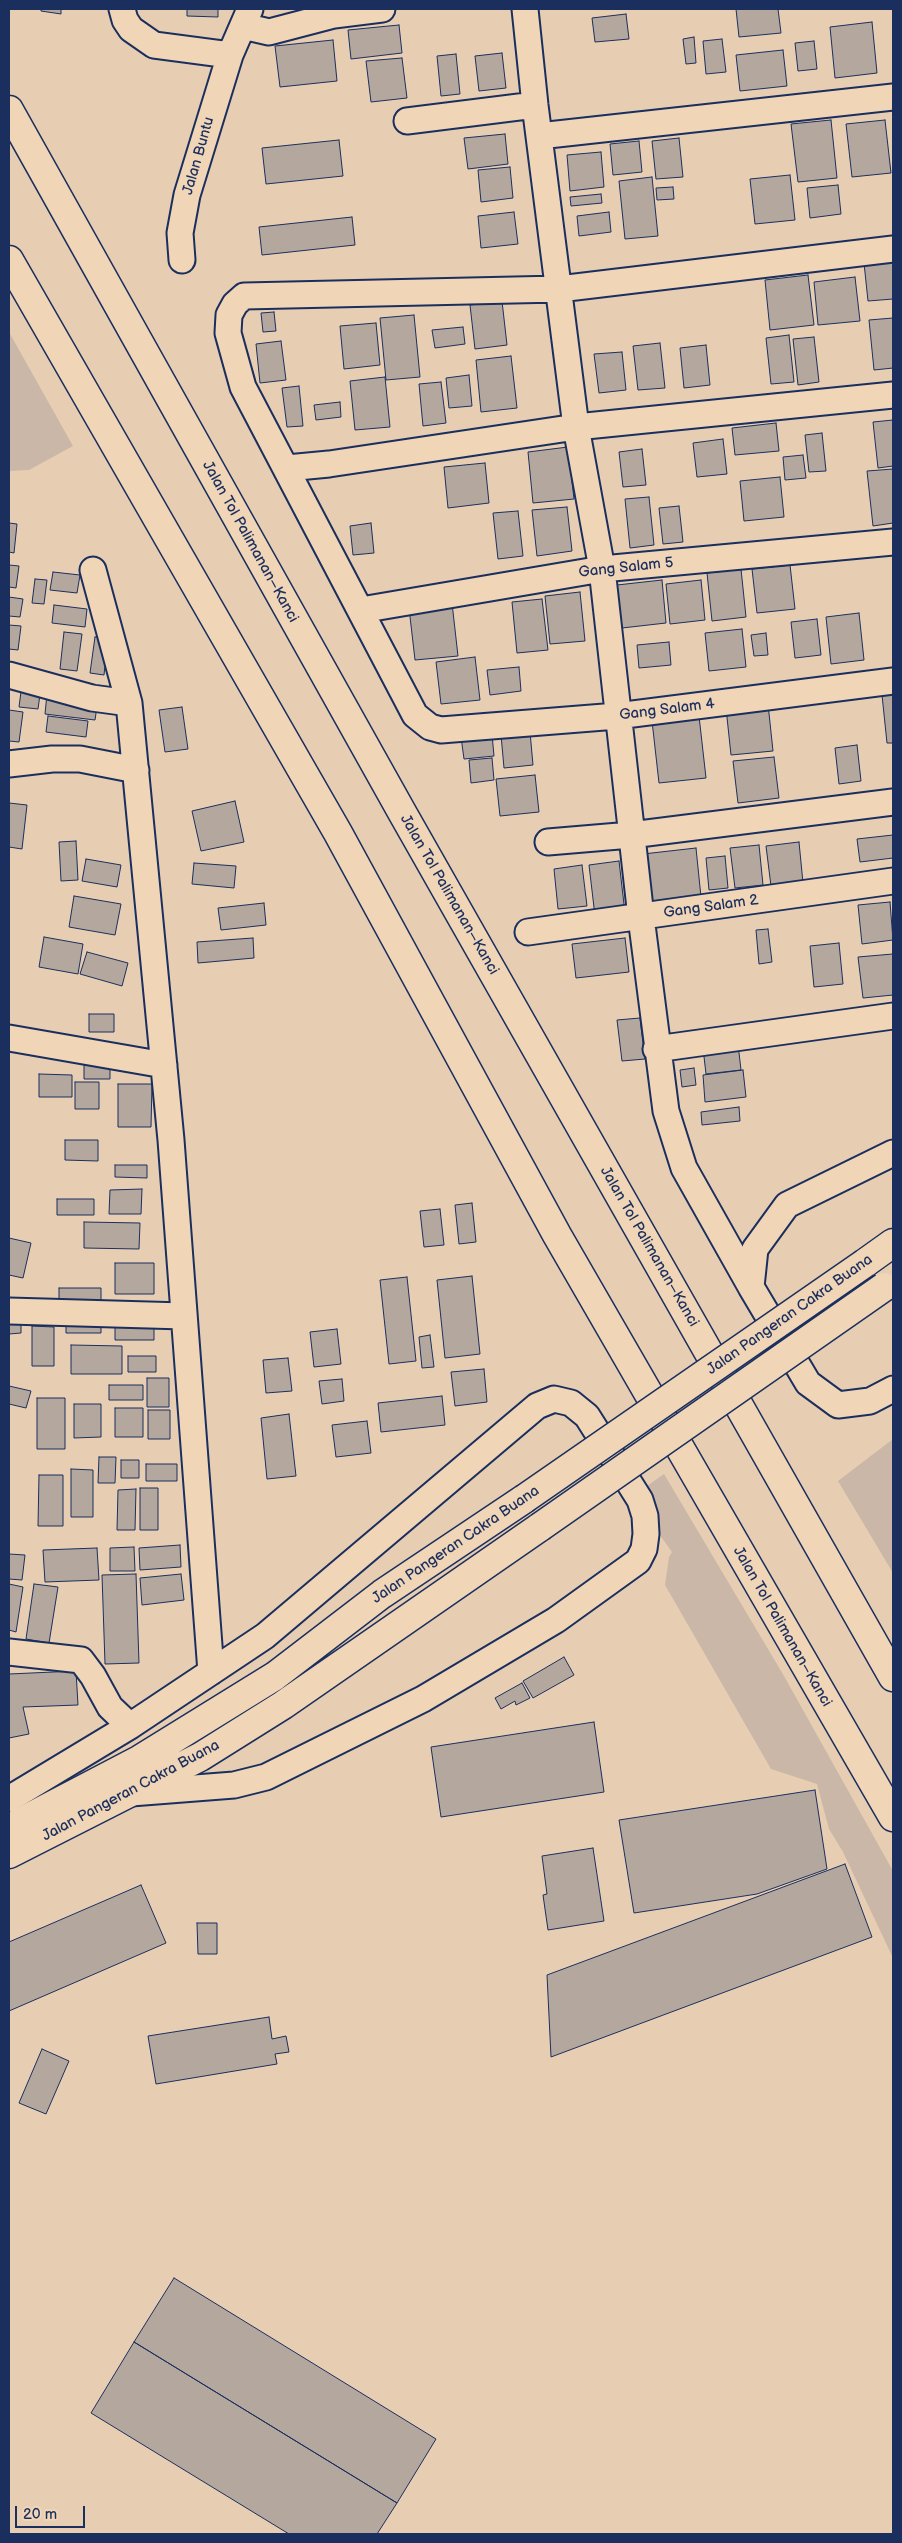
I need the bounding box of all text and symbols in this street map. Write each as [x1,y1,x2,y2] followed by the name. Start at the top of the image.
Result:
[179,115,219,197] street label: Jalan Buntu
[198,458,302,626] street label: Jalan Tol Palimanan–Kanci
[578,554,674,582] street label: Gang Salam 5
[618,695,716,725] street label: Gang Salam 4
[396,812,502,978] street label: Jalan Tol Palimanan–Kanci
[662,891,760,923] street label: Gang Salam 2
[596,1164,702,1330] street label: Jalan Tol Palimanan–Kanci
[704,1251,876,1379] street label: Jalan Pangeran Cakra Buana
[369,1482,543,1608] street label: Jalan Pangeran Cakra Buana
[729,1544,835,1710] street label: Jalan Tol Palimanan–Kanci
[39,1737,223,1845] street label: Jalan Pangeran Cakra Buana
[18,2496,88,2528] scale bar
[23,2505,57,2524] text: 20 m

